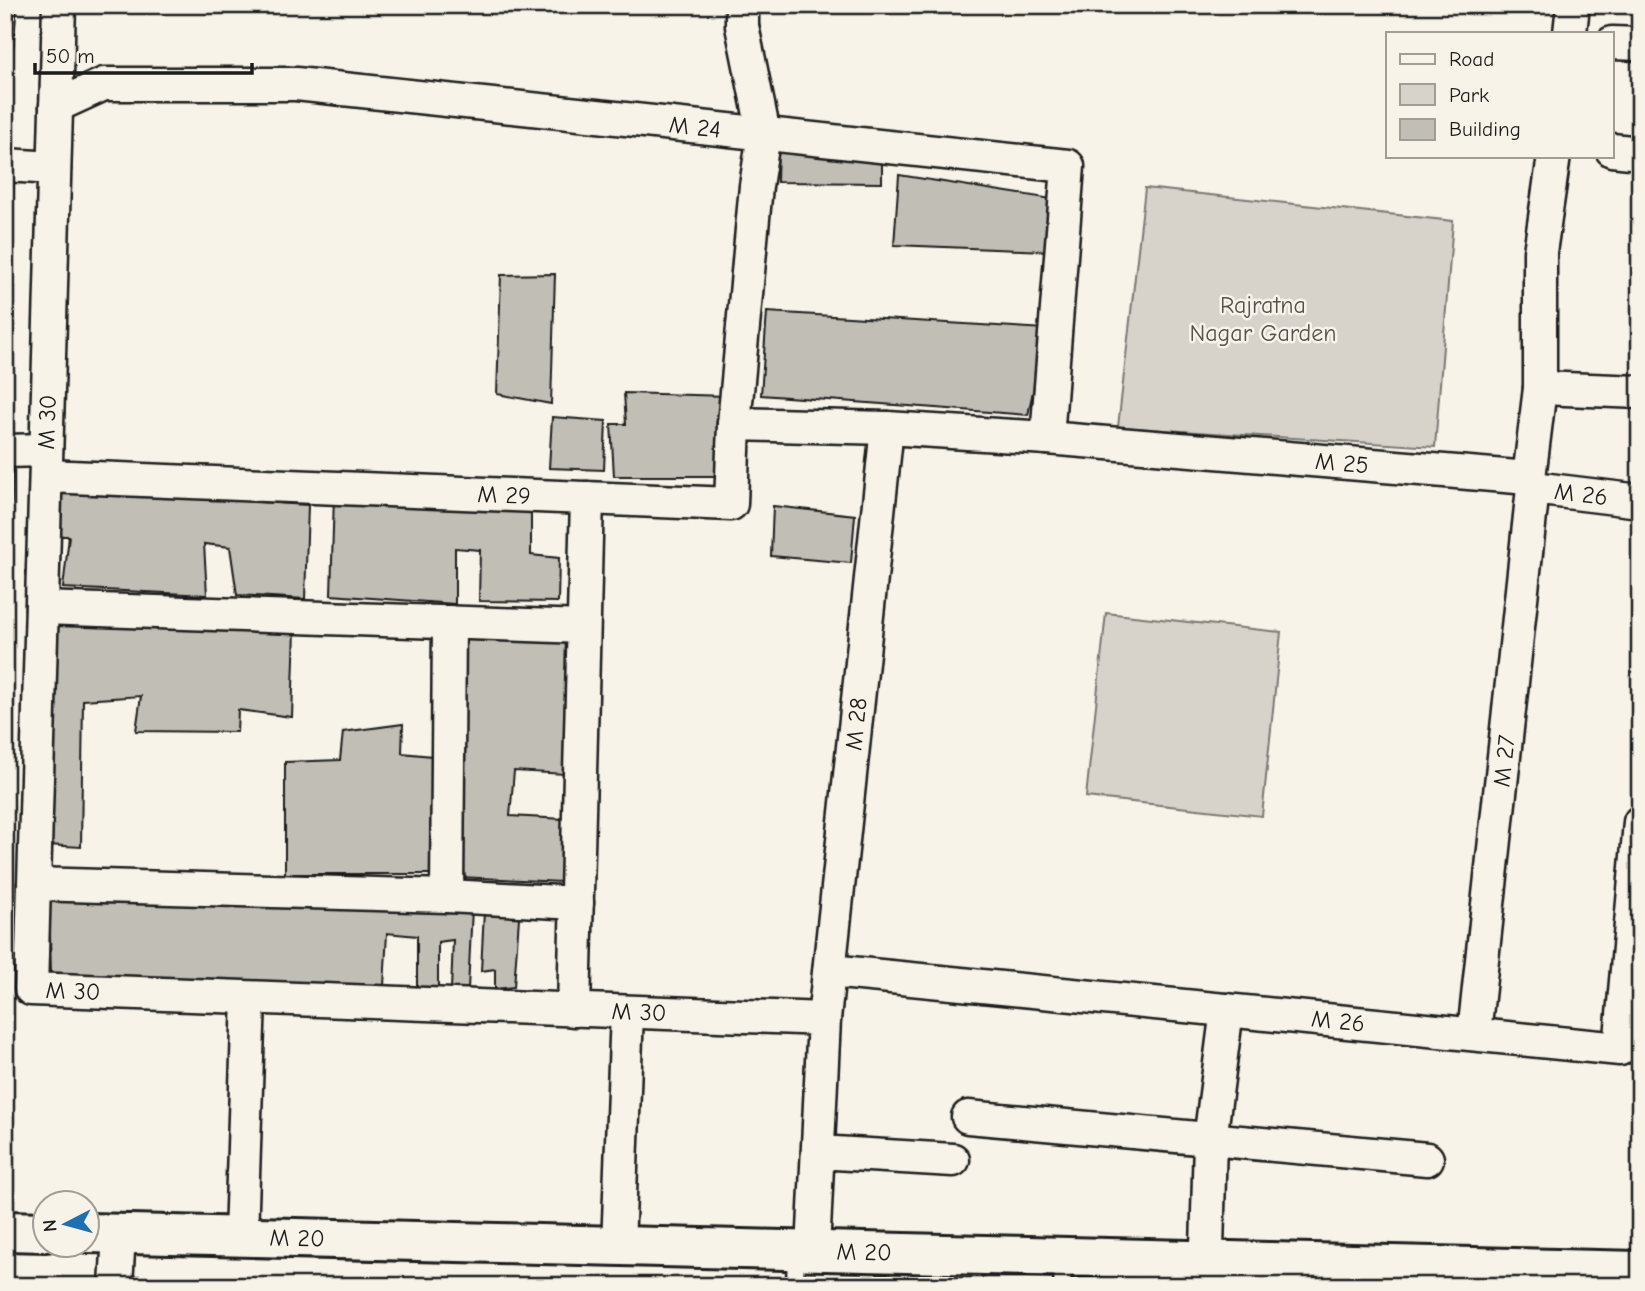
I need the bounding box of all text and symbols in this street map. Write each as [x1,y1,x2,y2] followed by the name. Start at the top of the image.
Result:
[35,32,252,76] scale bar
[1386,32,1614,158] legend
[46,44,95,68] text: 50 m
[1449,47,1494,71] text: Road
[1449,83,1489,107] text: Park
[668,110,722,144] street label: M 24
[1449,117,1521,141] text: Building
[1189,291,1337,347] park label: Rajratna Nagar Garden
[32,394,62,450] street label: M 30
[1314,447,1370,479] street label: M 25
[1553,477,1609,511] street label: M 26
[477,480,531,510] street label: M 29
[839,696,873,752] street label: M 28
[1487,734,1521,788] street label: M 27
[45,976,101,1006] street label: M 30
[611,997,667,1027] street label: M 30
[1310,1004,1366,1038] street label: M 26
[32,1190,102,1260] north arrow
[39,1218,62,1233] text: N
[269,1224,325,1252] street label: M 20
[836,1238,892,1266] street label: M 20

